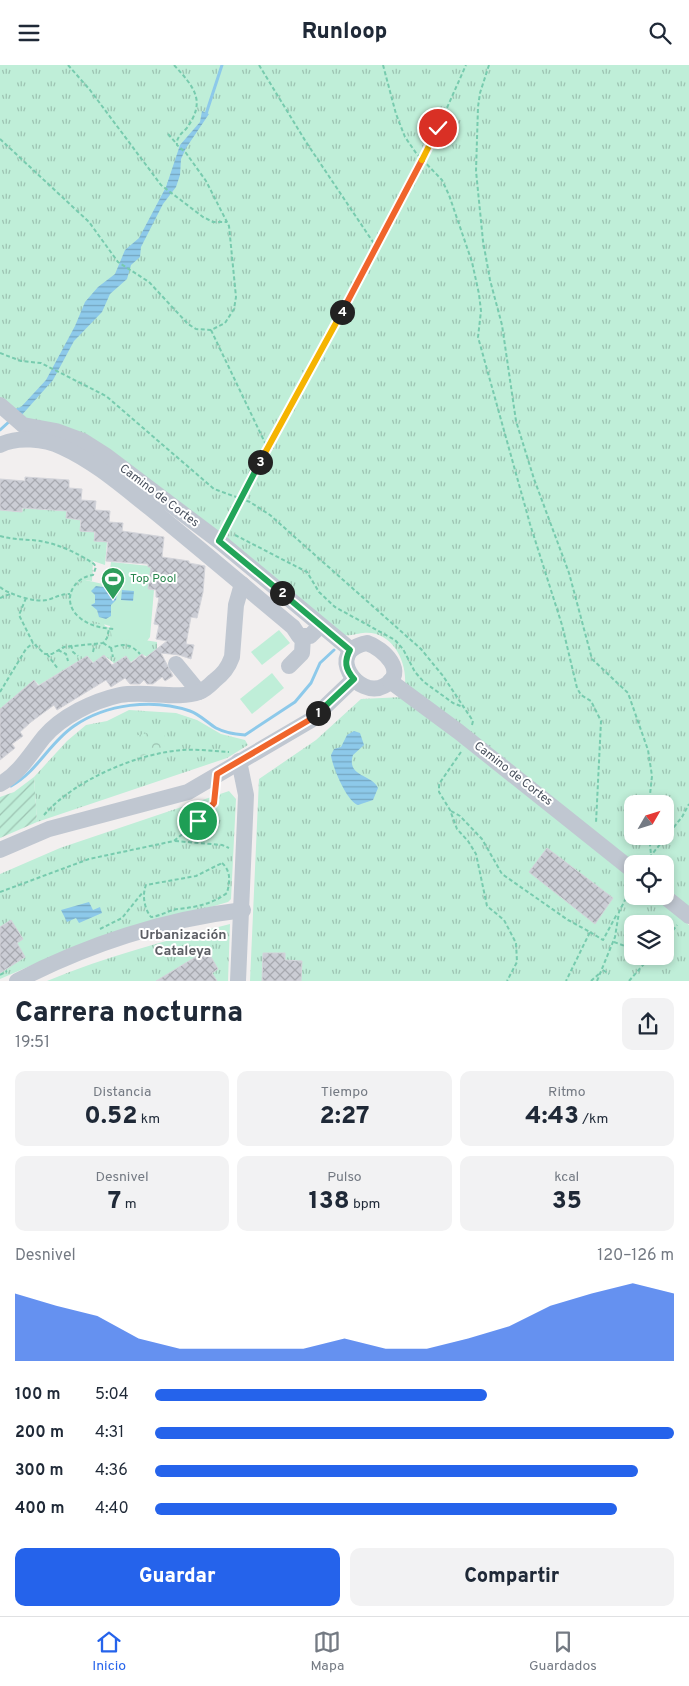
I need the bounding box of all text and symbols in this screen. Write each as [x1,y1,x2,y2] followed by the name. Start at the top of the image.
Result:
[15,19,43,47] icon: menu
[302,19,387,46] text: Runloop
[646,19,674,47] icon: search
[417,107,459,149] pin
[424,114,452,142] icon: check
[330,299,354,325] pin: 4
[338,304,347,321] text: 4
[248,449,272,475] pin: 3
[256,454,265,471] text: 3
[116,461,202,531] street label: Camino de Cortes
[100,566,126,600] sports icon: Top Pool
[130,571,176,587] place label: Top Pool
[270,581,294,605] pin: 2
[278,585,287,602] text: 2
[306,701,330,725] pin: 1
[316,705,321,722] text: 1
[470,738,556,810] street label: Camino de Cortes
[624,795,674,845] north arrow
[624,795,674,965] map controls
[177,800,219,842] pin
[184,807,212,835] icon: arrive
[624,855,674,905] button: locate
[624,915,674,965] button: layers
[139,927,227,960] district label: Urbanización Cataleya
[15,996,243,1032] text: Carrera nocturna
[622,998,674,1050] button: share
[15,1033,50,1053] text: 19:51
[93,1084,151,1101] text: Distancia
[321,1084,368,1101] text: Tiempo
[548,1084,586,1101] text: Ritmo
[84,1101,137,1133] text: 0.52
[319,1101,370,1133] text: 2:27
[525,1101,579,1133] text: 4:43
[137,1111,160,1128] text: km
[579,1111,608,1128] text: /km
[96,1169,149,1186] text: Desnivel
[327,1169,362,1186] text: Pulso
[554,1169,579,1186] text: kcal
[108,1186,121,1218] text: 7
[309,1186,350,1218] text: 138
[552,1186,582,1218] text: 35
[121,1196,137,1213] text: m
[350,1196,380,1213] text: bpm
[15,1246,76,1266] text: Desnivel
[597,1246,674,1266] text: 120–126 m
[15,1385,61,1405] text: 100 m
[95,1385,129,1405] text: 5:04
[15,1423,64,1443] text: 200 m
[95,1423,124,1443] text: 4:31
[15,1461,63,1481] text: 300 m
[95,1461,128,1481] text: 4:36
[15,1499,64,1519] text: 400 m
[95,1499,129,1519] text: 4:40
[15,1548,340,1606] button: Guardar
[350,1548,674,1606] button: Compartir
[92,1628,126,1675] tab: Inicio
[311,1628,344,1675] tab: Mapa
[529,1628,597,1675] tab: Guardados

